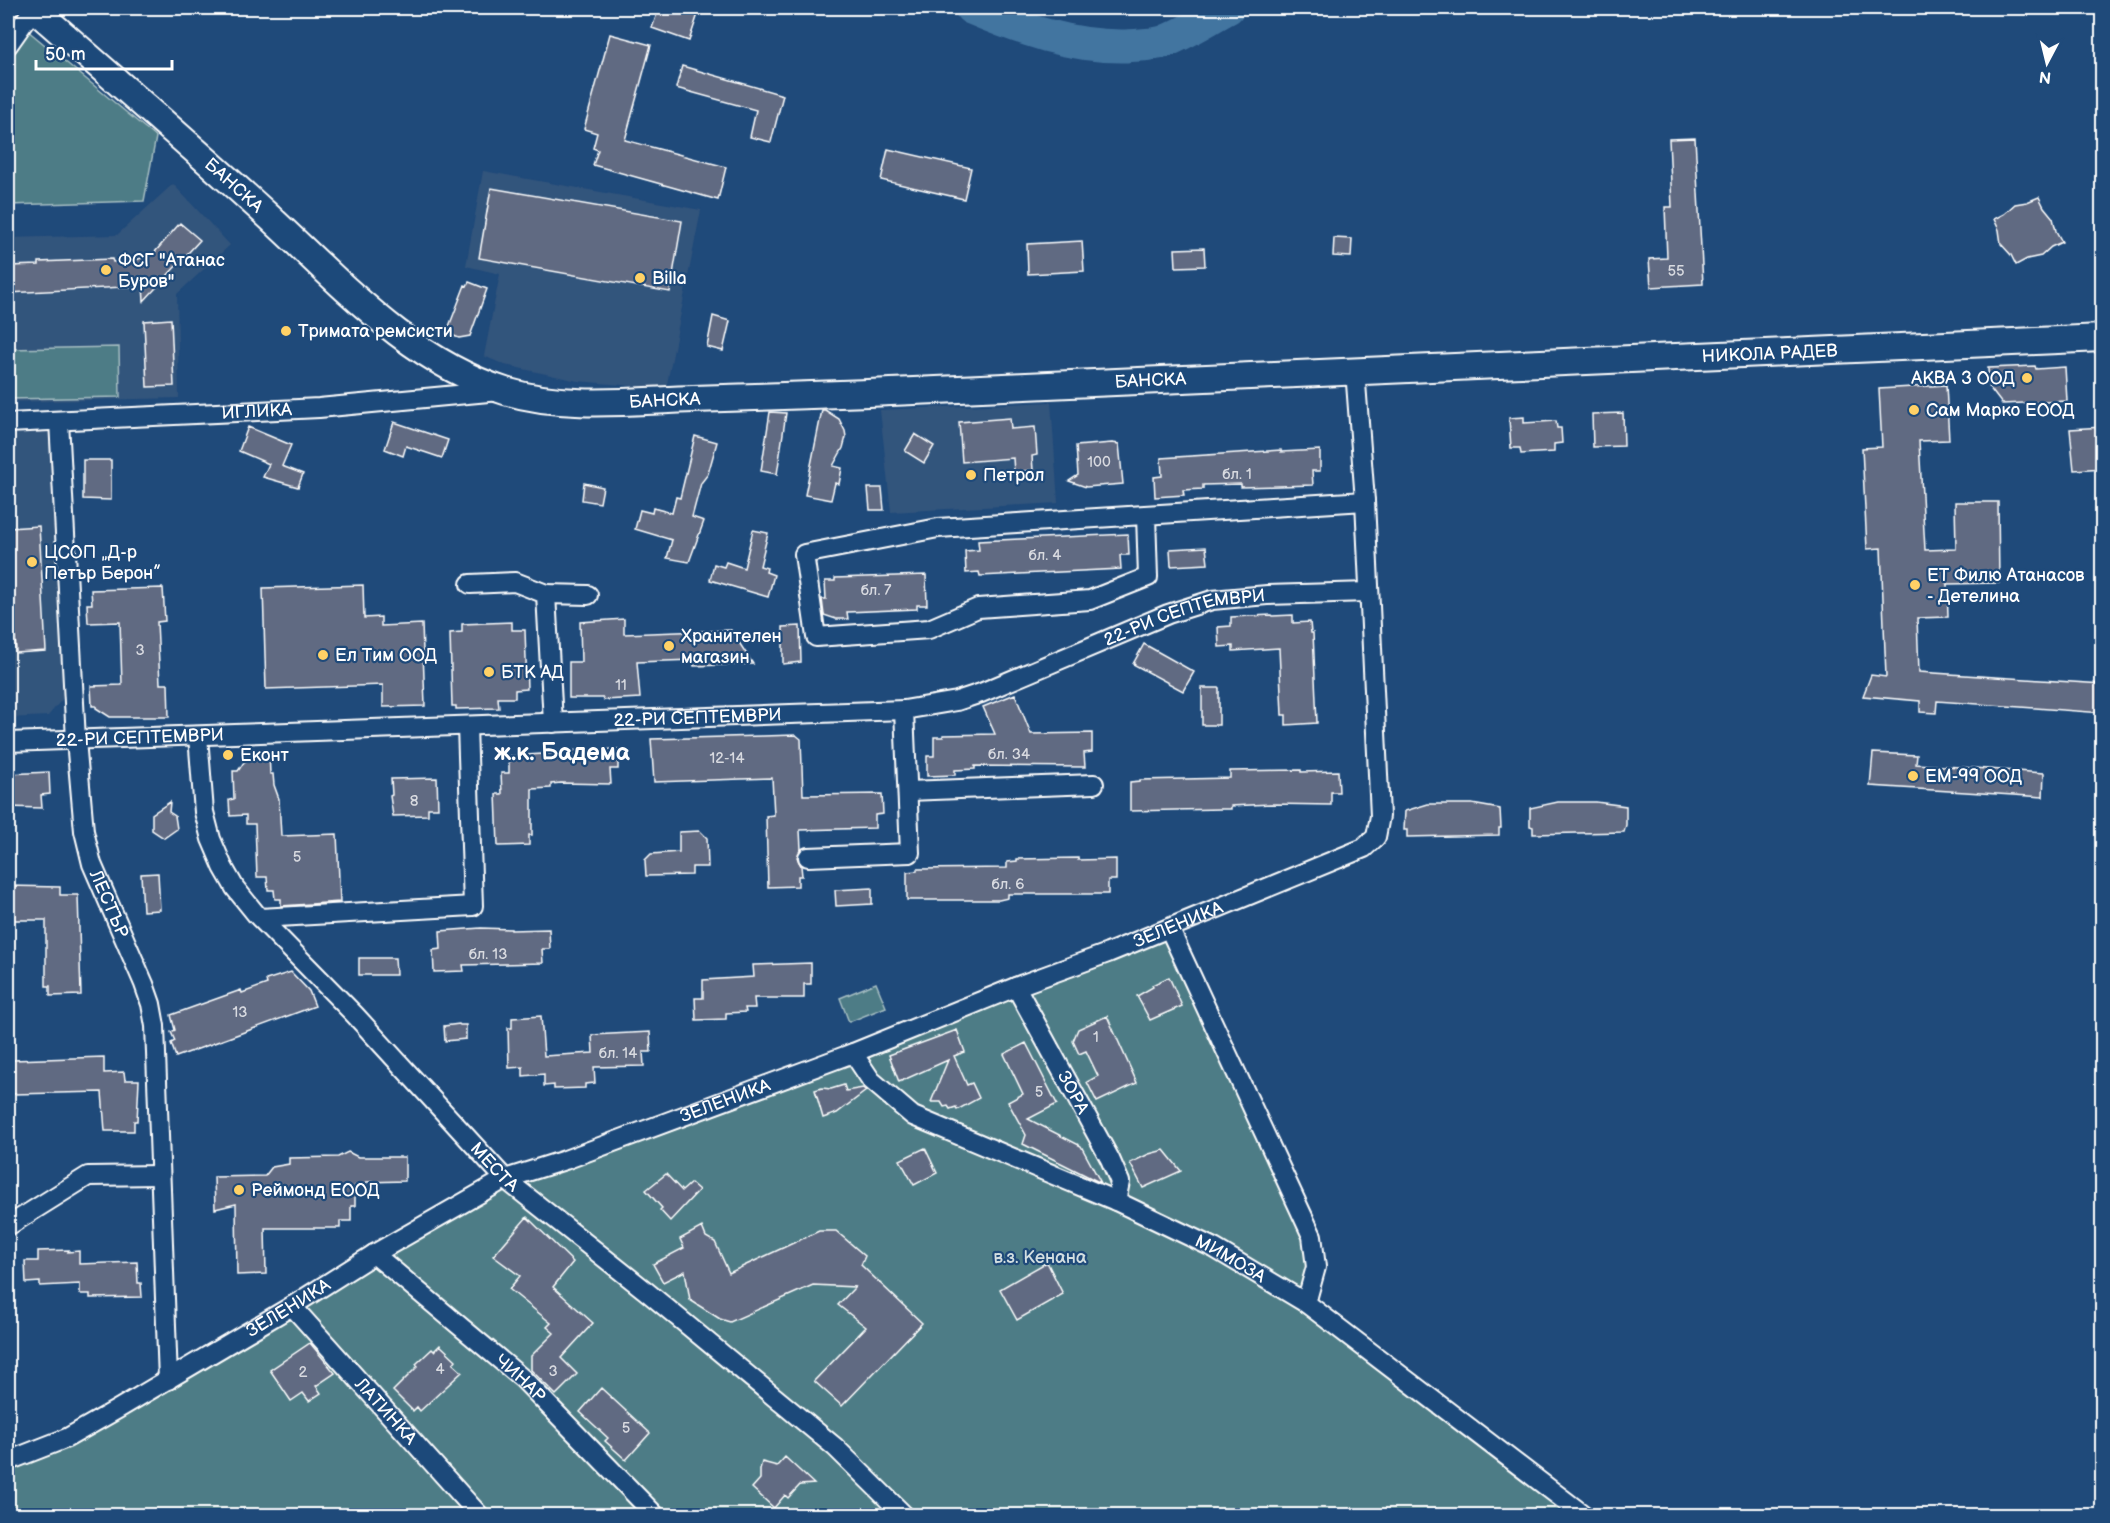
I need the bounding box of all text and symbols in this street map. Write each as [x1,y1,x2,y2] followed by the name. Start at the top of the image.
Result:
[36,33,172,71] scale bar
[2017,33,2077,93] north arrow
[45,44,86,65] text: 50 m
[2038,66,2052,87] text: N
[200,153,268,217] street label: БАНСКА
[118,250,225,292] place label: ФСГ "Атанас Буров"
[1667,262,1685,281] house number: 55
[99,263,113,277] marker: ФСГ "Атанас Буров"
[652,268,687,289] place label: Billa
[633,271,647,285] marker: Billa
[298,321,453,342] place label: Тримата ремсисти
[279,324,293,338] marker: Тримата ремсисти
[1701,340,1838,367] street label: НИКОЛА РАДЕВ
[1114,368,1187,392] street label: БАНСКА
[1910,368,2015,389] place label: АКВА 3 ООД
[2020,371,2034,385] marker: АКВА 3 ООД
[629,388,701,412] street label: БАНСКА
[221,399,293,423] street label: ИГЛИКА
[1926,400,2075,421] place label: Сам Марко ЕООД
[1907,403,1921,417] marker: Сам Марко ЕООД
[1087,453,1111,472] house number: 100
[983,465,1044,486] place label: Петрол
[1222,465,1252,484] house number: бл. 1
[964,468,978,482] marker: Петрол
[44,542,161,584] place label: ЦСОП „Д-р Петър Берон”
[1029,546,1061,565] house number: бл. 4
[25,555,39,569] marker: ЦСОП „Д-р Петър Берон”
[1927,565,2085,607] place label: ЕТ Филю Атанасов - Детелина
[1908,578,1922,592] marker: ЕТ Филю Атанасов - Детелина
[861,581,892,600] house number: бл. 7
[1101,585,1266,650] street label: 22-РИ СЕПТЕМВРИ
[681,626,782,668] place label: Хранителен магазин
[662,639,676,653] marker: Хранителен магазин
[135,641,145,660] house number: 3
[335,645,437,666] place label: Ел Тим ООД
[316,648,330,662] marker: Ел Тим ООД
[501,662,564,683] place label: БТК АД
[482,665,496,679] marker: БТК АД
[615,676,627,695] house number: 11
[613,704,782,731] street label: 22-РИ СЕПТЕМВРИ
[55,724,224,751] street label: 22-РИ СЕПТЕМВРИ
[494,738,631,767] district label: ж.к. Бадема
[240,745,290,766] place label: Еконт
[988,745,1030,764] house number: бл. 34
[221,748,235,762] marker: Еконт
[709,749,745,768] house number: 12-14
[1925,766,2022,787] place label: ЕМ-99 ООД
[1906,769,1920,783] marker: ЕМ-99 ООД
[410,792,419,811] house number: 8
[293,848,301,867] house number: 5
[85,866,133,941] street label: ЛЕСТЪР
[992,875,1024,894] house number: бл. 6
[1130,897,1226,952] street label: ЗЕЛЕНИКА
[469,945,507,964] house number: бл. 13
[232,1003,248,1022] house number: 13
[1093,1028,1099,1047] house number: 1
[599,1044,637,1063] house number: бл. 14
[1053,1067,1094,1118] street label: ЗОРА
[677,1074,773,1127] street label: ЗЕЛЕНИКА
[1035,1083,1043,1102] house number: 5
[466,1138,523,1196] street label: МЕСТА
[251,1180,380,1201] place label: Реймонд ЕООД
[232,1183,246,1197] marker: Реймонд ЕООД
[1192,1230,1270,1287] street label: МИМОЗА
[993,1247,1087,1268] park label: в.з. Кенана
[242,1274,334,1341] street label: ЗЕЛЕНИКА
[491,1350,550,1407] street label: ЧИНАР
[435,1360,445,1379] house number: 4
[548,1362,558,1381] house number: 3
[299,1363,308,1382] house number: 2
[350,1373,421,1449] street label: ЛАТИНКА
[622,1419,630,1438] house number: 5

